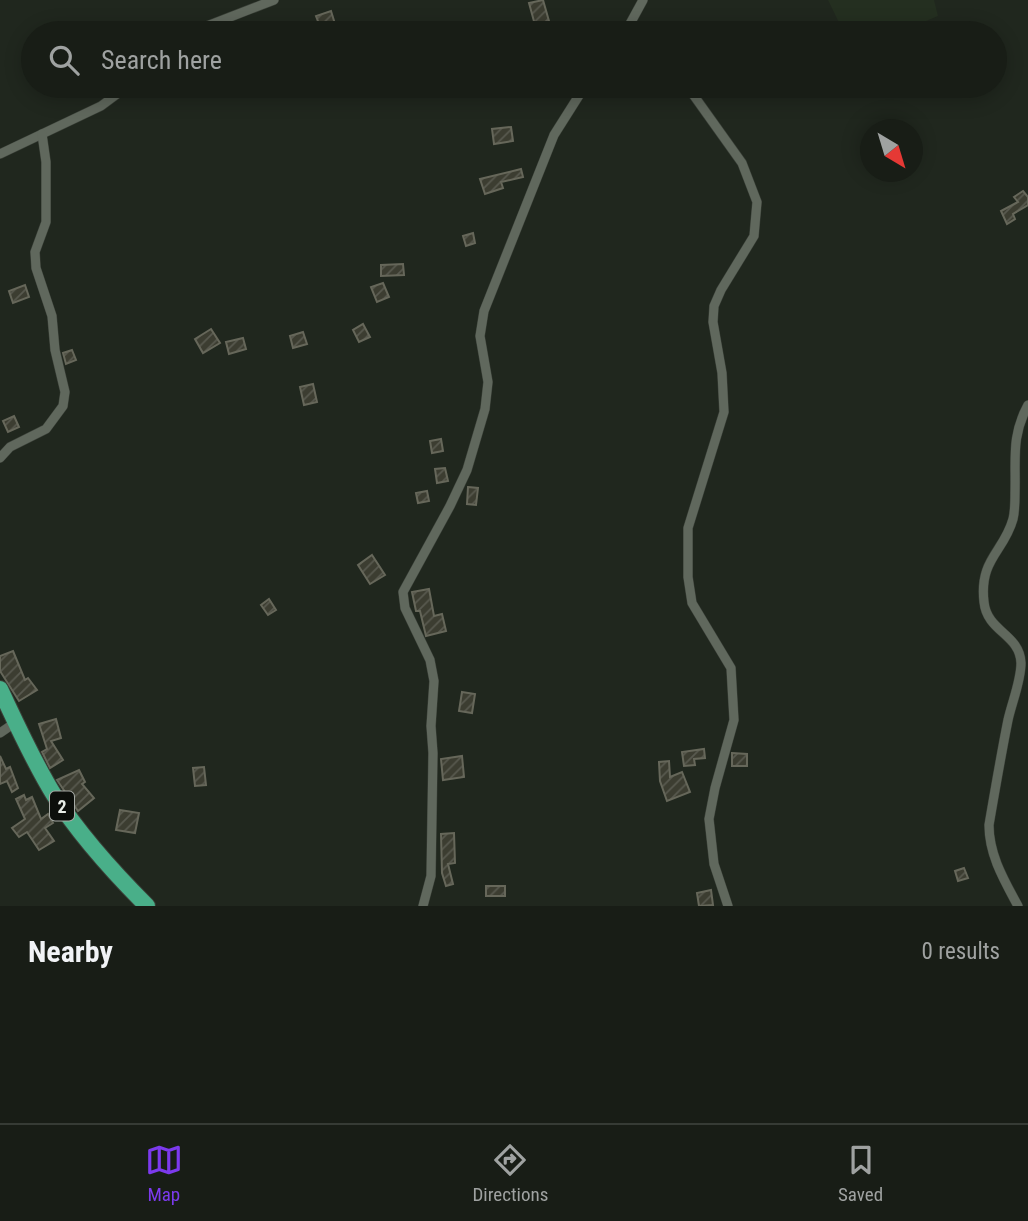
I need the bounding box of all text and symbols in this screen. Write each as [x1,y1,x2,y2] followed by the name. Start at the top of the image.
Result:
[21,21,1007,98] search box
[45,41,83,79] icon: search
[101,45,222,75] text: Search here
[860,119,923,182] north arrow
[50,792,74,820] road number: 2
[28,934,113,969] text: Nearby
[922,938,1000,965] text: 0 results
[145,1141,183,1206] tab: Map
[472,1141,548,1206] tab: Directions
[838,1141,883,1206] tab: Saved

